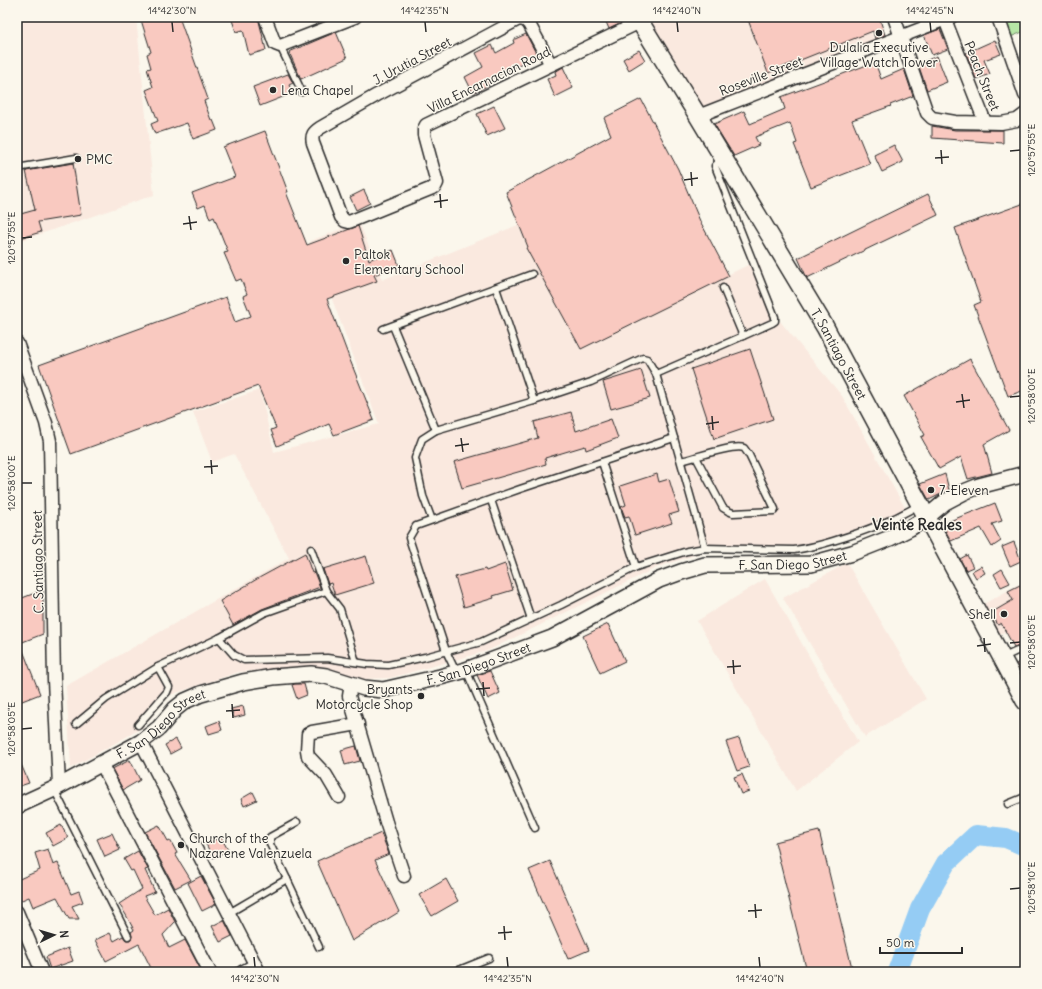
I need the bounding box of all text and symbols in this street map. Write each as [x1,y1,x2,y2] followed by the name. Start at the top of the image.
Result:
[148,4,196,17] text: 14°42'30"N
[401,4,449,17] text: 14°42'35"N
[653,4,701,17] text: 14°42'40"N
[906,4,954,17] text: 14°42'45"N
[874,28,884,38] marker: Dulalia Executive Village Watch Tower
[370,33,455,89] street label: J. Urutia Street
[820,39,939,71] place label: Dulalia Executive Village Watch Tower
[960,39,1004,114] street label: Peach Street
[425,43,554,117] street label: Villa Encarnacion Road
[717,52,806,100] street label: Roseville Street
[281,82,354,99] place label: Lena Chapel
[268,85,278,95] marker: Lena Chapel
[1025,124,1038,176] text: 120°57'55"E
[86,151,113,168] place label: PMC
[73,154,83,164] marker: PMC
[5,212,18,264] text: 120°57'55"E
[354,246,464,278] place label: Paltok Elementary School
[341,256,351,266] marker: Paltok Elementary School
[807,305,871,403] street label: T. Santiago Street
[1025,368,1038,424] text: 120°58'00"E
[5,455,18,511] text: 120°58'00"E
[939,482,989,499] place label: 7-Eleven
[926,485,936,495] marker: 7-Eleven
[29,510,47,614] street label: C. Santiago Street
[872,515,962,534] district label: Veinte Reales
[738,546,849,573] street label: F. San Diego Street
[968,606,996,623] place label: Shell
[999,609,1009,619] marker: Shell
[1025,615,1038,669] text: 120°58'05"E
[425,638,534,688] street label: F. San Diego Street
[315,681,413,713] place label: Bryants Motorcycle Shop
[113,685,208,762] street label: F. San Diego Street
[416,691,426,701] marker: Bryants Motorcycle Shop
[5,702,18,756] text: 120°58'05"E
[189,830,312,862] place label: Church of the Nazarene Valenzuela
[176,840,186,850] marker: Church of the Nazarene Valenzuela
[1025,862,1038,914] text: 120°58'10"E
[34,915,74,955] north arrow
[880,929,962,955] scale bar
[57,930,71,939] text: N
[886,935,915,950] text: 50 m
[231,972,279,985] text: 14°42'30"N
[484,972,532,985] text: 14°42'35"N
[736,972,784,985] text: 14°42'40"N

